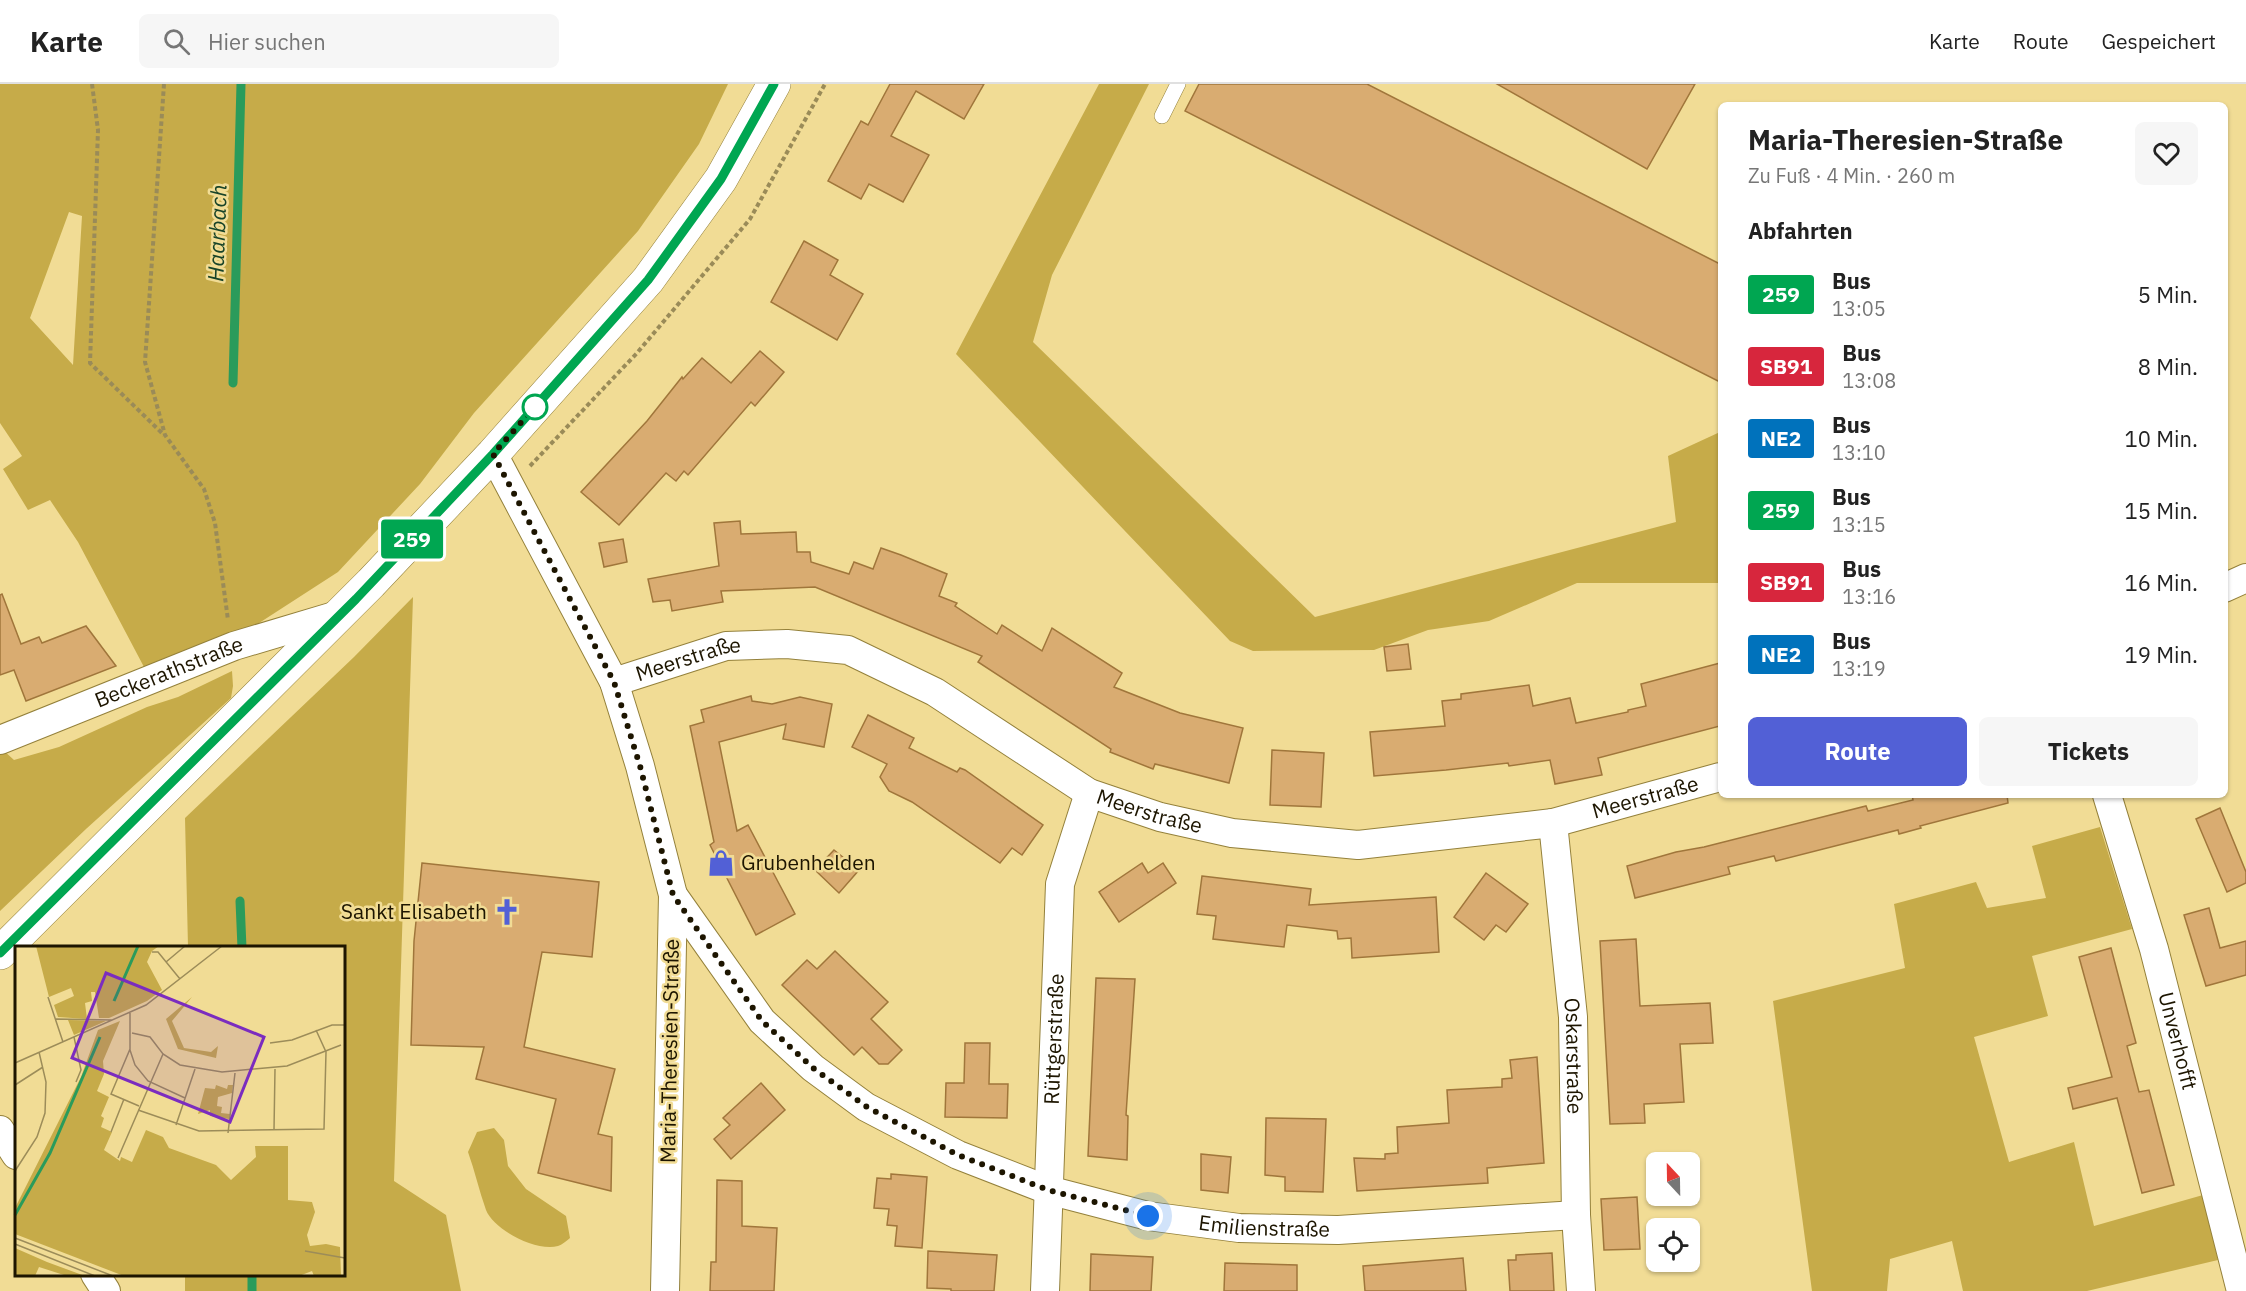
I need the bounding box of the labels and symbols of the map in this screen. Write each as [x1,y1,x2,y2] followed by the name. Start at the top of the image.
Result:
[200,184,233,282] water label: Haarbach
[522,394,548,420] unlabelled marker
[378,520,446,558] line badge: 259
[90,629,246,714] street label: Beckerathstraße
[632,631,741,687] street label: Meerstraße
[1589,769,1701,825] street label: Meerstraße
[1093,782,1205,839] street label: Meerstraße
[706,848,736,878] shop icon: Grubenhelden
[741,848,876,876] place label: Grubenhelden
[341,897,487,925] place label: Sankt Elisabeth
[492,897,522,927] church icon: Sankt Elisabeth
[653,938,685,1163] street label: Maria-Theresien-Straße
[15,946,345,1276] inset map
[1037,973,1070,1105] street label: Rüttgerstraße
[2152,989,2204,1093] street label: Unverhofft
[1558,996,1589,1114] street label: Oskarstraße
[1646,1152,1700,1206] north arrow
[1133,1201,1163,1231] your location
[1197,1208,1330,1243] street label: Emilienstraße

